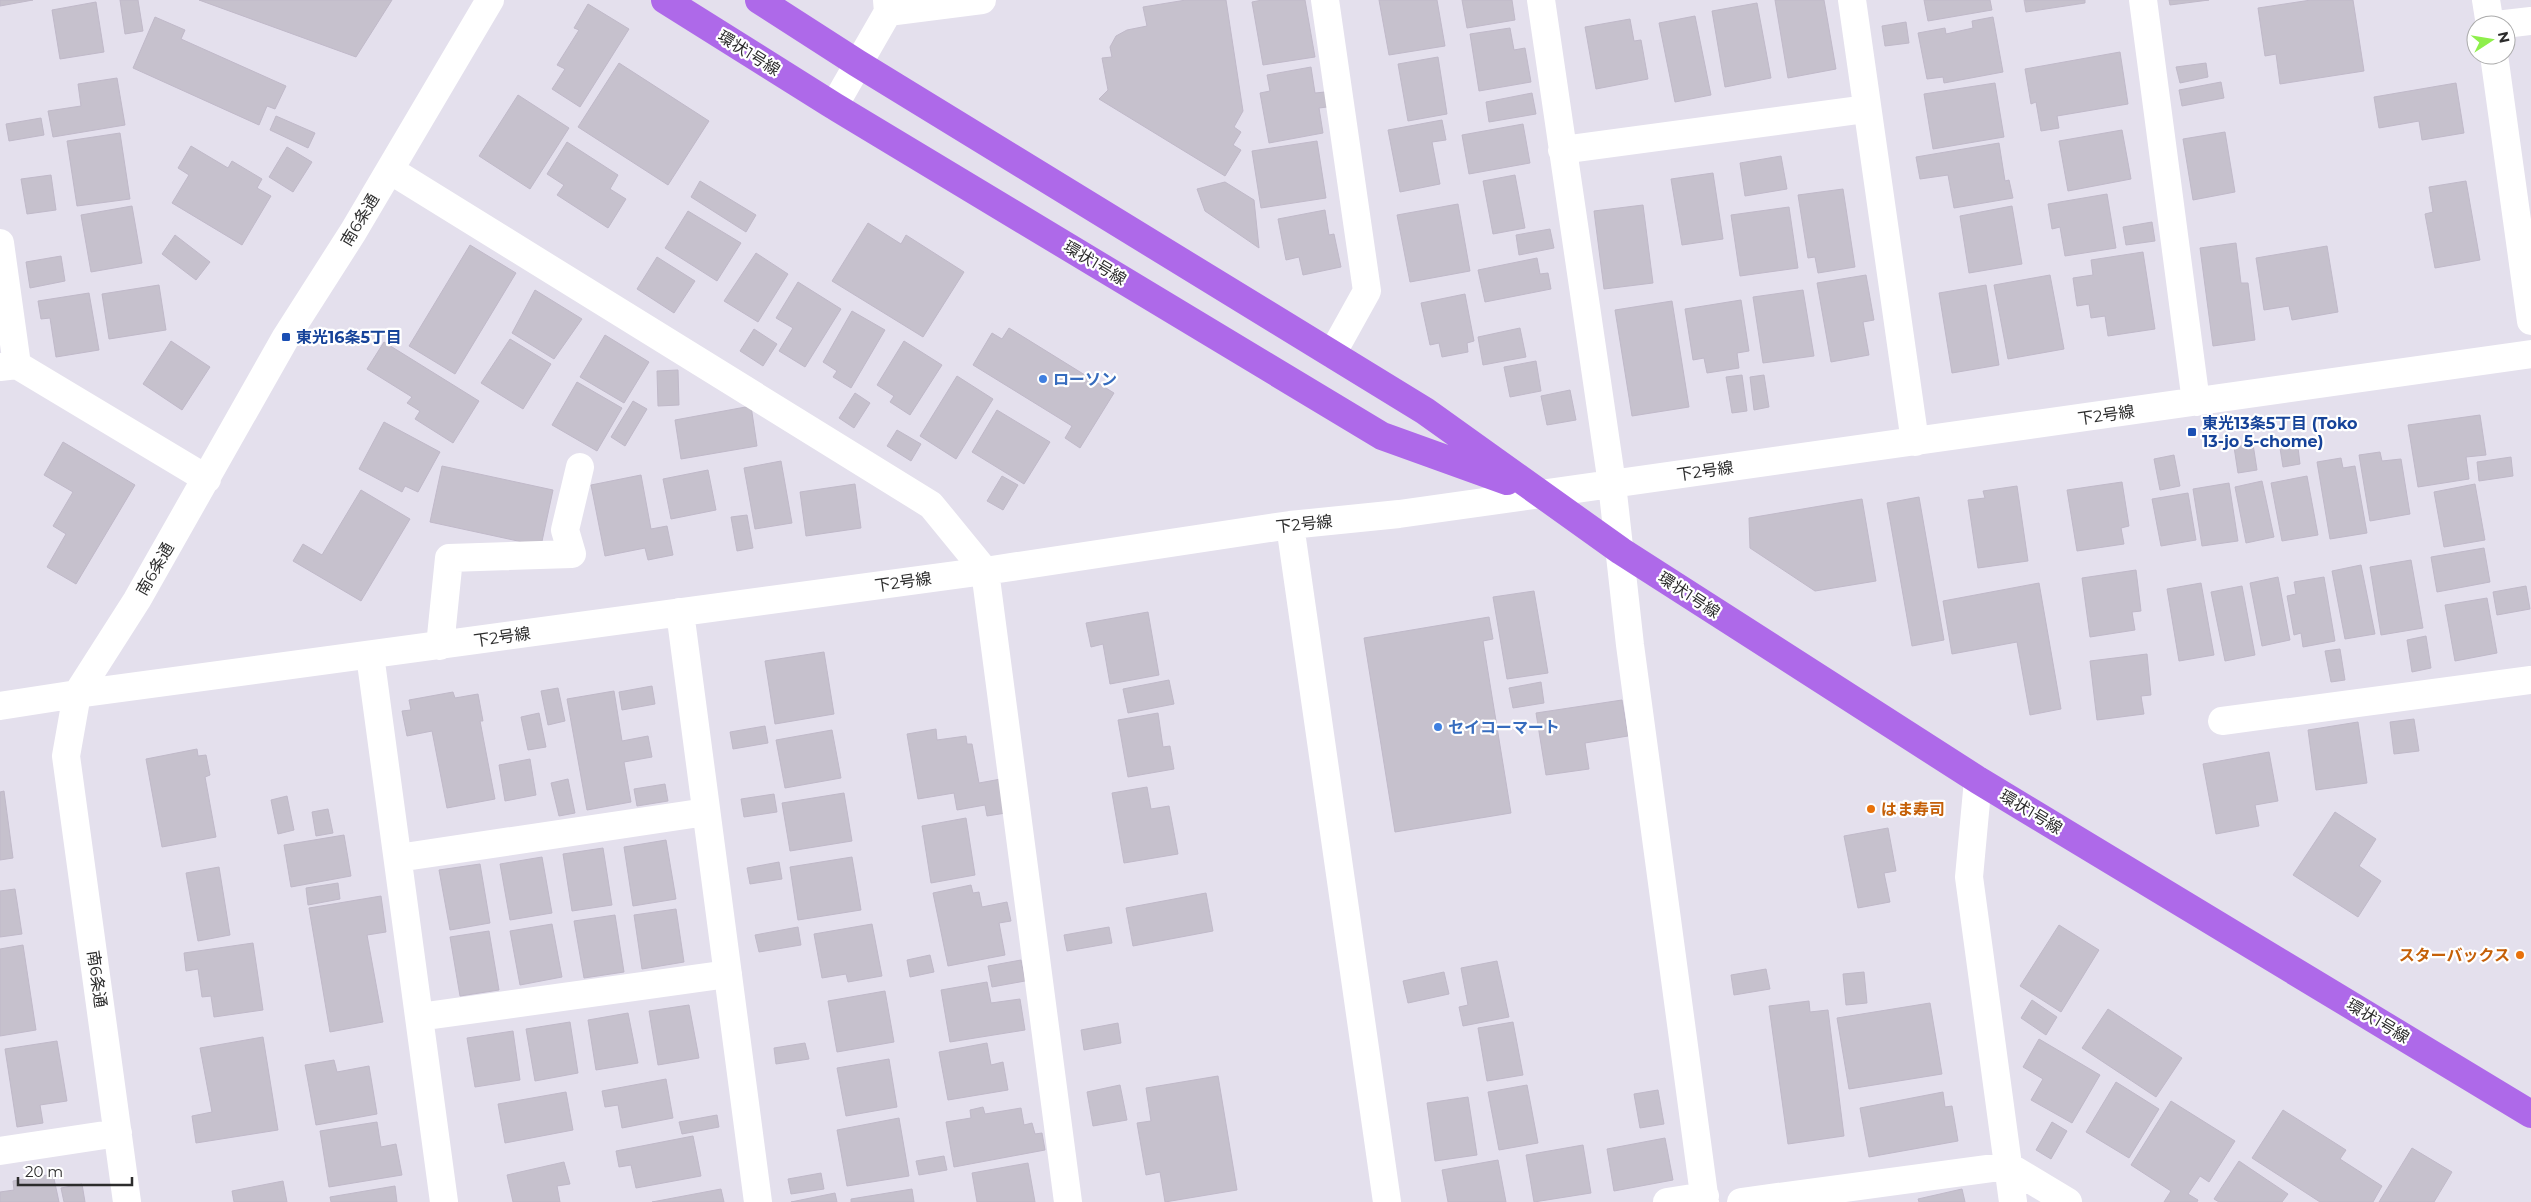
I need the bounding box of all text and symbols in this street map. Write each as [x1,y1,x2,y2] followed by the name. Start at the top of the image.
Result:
[2466,15,2516,65] north arrow
[714,26,784,80] street label: 環状1号線
[2494,30,2514,45] text: N
[337,190,383,250] street label: 南6条通
[1060,237,1130,289] street label: 環状1号線
[296,328,402,347] place label: 東光16条5丁目
[280,331,292,343] marker: 東光16条5丁目
[1053,370,1117,389] place label: ローソン
[1037,373,1049,385] marker: ローソン
[2076,402,2136,428] street label: 下2号線
[2202,414,2358,451] place label: 東光13条5丁目 (Toko 13-jo 5-chome)
[2186,426,2198,438] marker: 東光13条5丁目 (Toko 13-jo 5-chome)
[1675,458,1735,484] street label: 下2号線
[1275,512,1333,536] street label: 下2号線
[132,539,178,599] street label: 南6条通
[1655,568,1723,622] street label: 環状1号線
[873,569,933,595] street label: 下2号線
[472,624,532,650] street label: 下2号線
[1448,718,1560,737] place label: セイコーマート
[1432,721,1444,733] marker: セイコーマート
[1996,786,2066,838] street label: 環状1号線
[1881,800,1945,819] place label: はま寿司
[1865,803,1877,815] marker: はま寿司
[2399,946,2510,965] place label: スターバックス
[84,949,110,1009] street label: 南6条通
[2514,949,2526,961] marker: スターバックス
[2343,995,2413,1047] street label: 環状1号線
[18,1154,131,1186] scale bar
[25,1162,63,1181] text: 20 m

